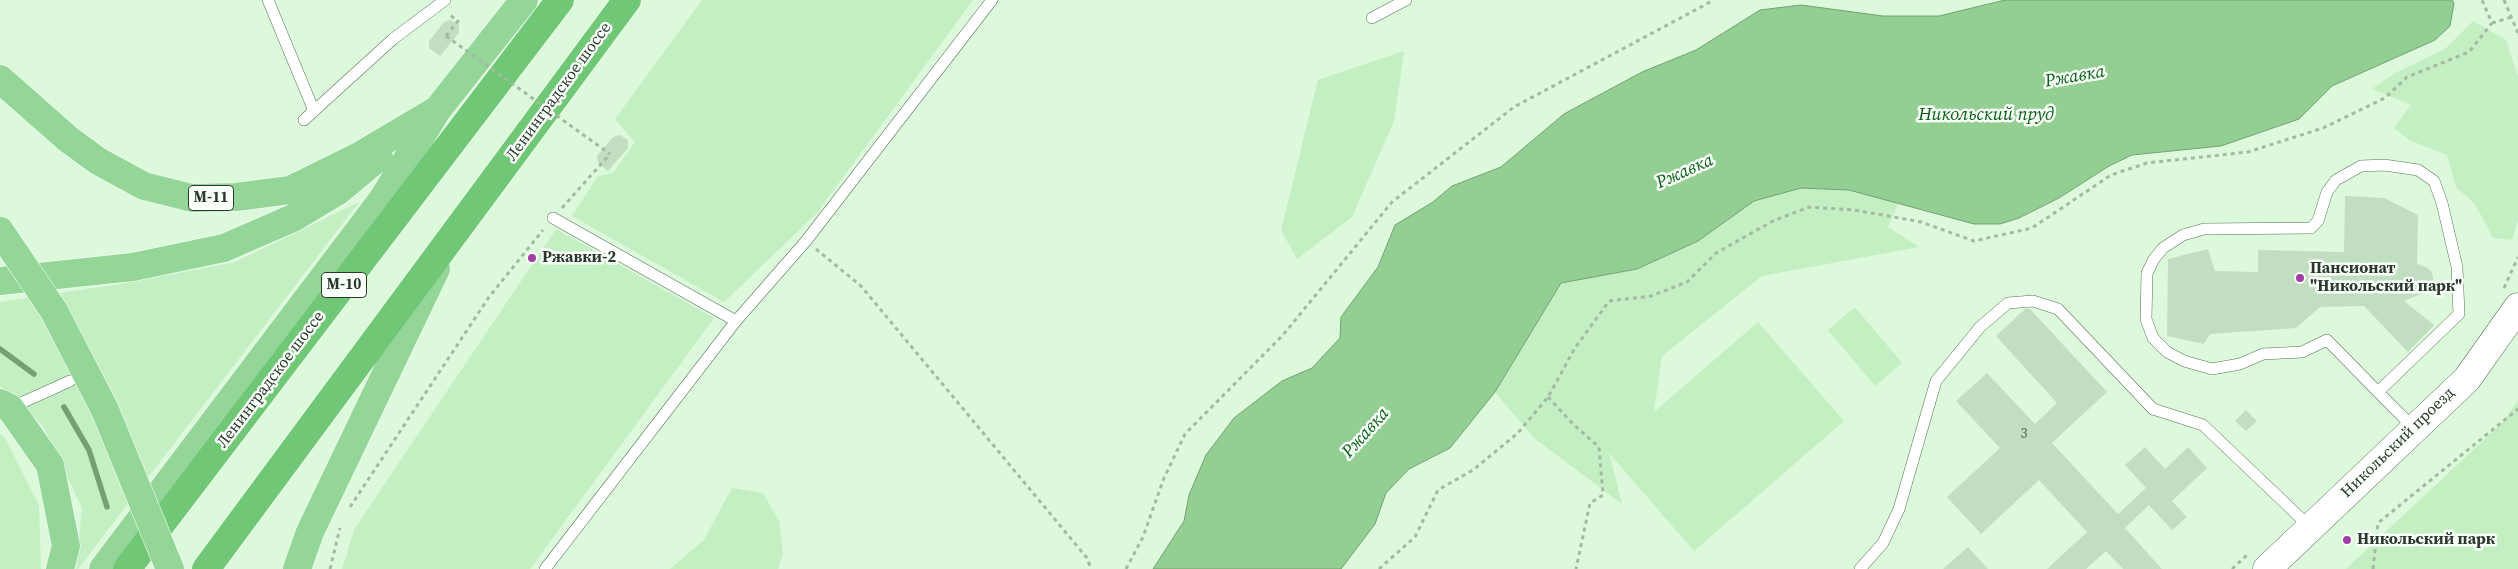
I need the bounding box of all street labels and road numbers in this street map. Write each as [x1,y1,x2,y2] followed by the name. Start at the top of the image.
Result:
[502,19,616,165] street label: Ленинградское шоссе
[188,186,234,210] road number: М-11
[322,272,366,298] road number: М-10
[213,308,329,452] street label: Ленинградское шоссе
[2337,384,2459,502] street label: Никольский проезд

